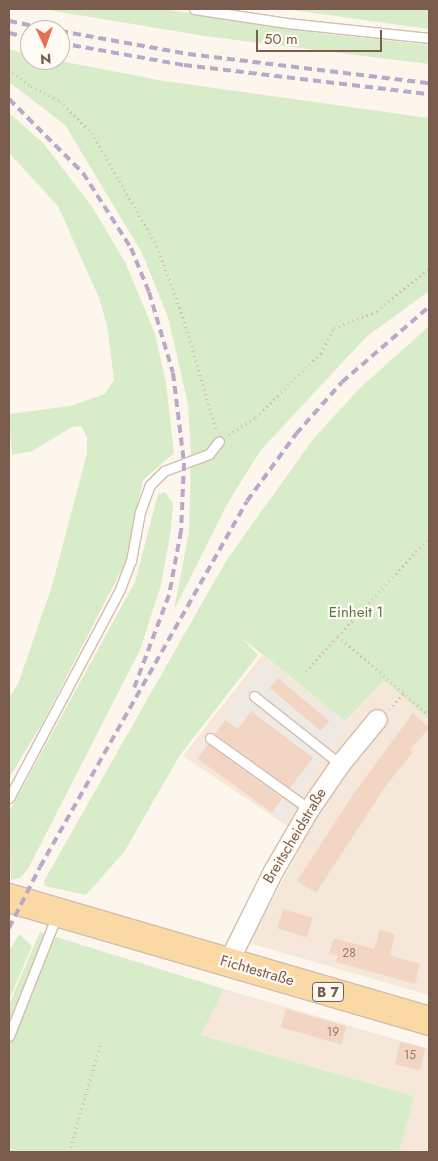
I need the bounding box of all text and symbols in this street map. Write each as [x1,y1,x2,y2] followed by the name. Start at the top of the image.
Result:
[20,20,70,70] north arrow
[258,20,384,52] scale bar
[264,28,298,50] text: 50 m
[40,49,52,69] text: N
[329,604,383,622] park label: Einheit 1
[259,785,331,887] street label: Breitscheidstraße
[342,947,356,961] house number: 28
[218,952,296,990] street label: Fichtestraße
[312,980,344,1004] road number: B 7
[327,1026,339,1040] house number: 19
[404,1049,416,1063] house number: 15

